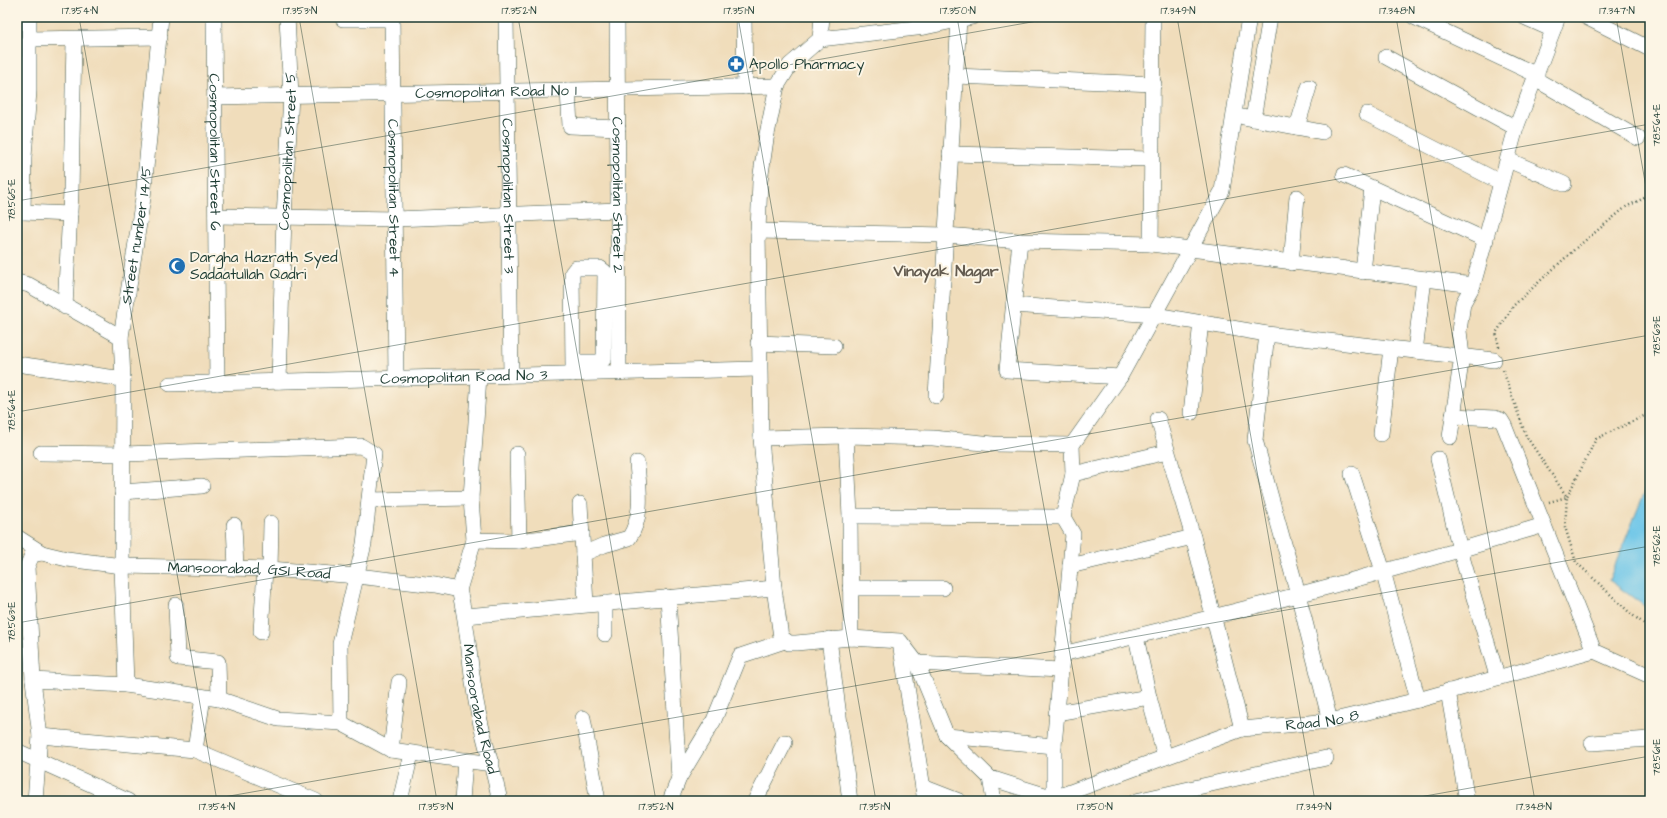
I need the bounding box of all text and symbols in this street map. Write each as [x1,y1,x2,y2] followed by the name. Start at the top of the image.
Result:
[62,4,98,18] text: 17.354°N
[283,4,317,18] text: 17.353°N
[501,4,537,18] text: 17.352°N
[724,4,754,18] text: 17.351°N
[940,4,976,18] text: 17.350°N
[1161,4,1195,18] text: 17.349°N
[1379,4,1415,18] text: 17.348°N
[1599,4,1635,18] text: 17.347°N
[726,54,746,74] pharmacy icon: Apollo Pharmacy
[749,54,865,76] place label: Apollo Pharmacy
[273,71,302,231] street label: Cosmopolitan Street 5
[204,73,226,231] street label: Cosmopolitan Street 6
[415,79,577,104] street label: Cosmopolitan Road No 1
[1650,104,1664,146] text: 78.564°E
[607,117,629,274] street label: Cosmopolitan Street 2
[497,118,520,274] street label: Cosmopolitan Street 3
[383,119,405,277] street label: Cosmopolitan Street 4
[116,165,157,306] street label: Street number 14/5
[5,179,19,221] text: 78.565°E
[190,247,338,285] place label: Dargha Hazrath Syed Sadaatullah Qadri
[167,256,187,276] mosque icon: Dargha Hazrath Syed Sadaatullah Qadri
[892,260,999,284] district label: Vinayak Nagar
[1650,316,1664,356] text: 78.563°E
[380,364,548,389] street label: Cosmopolitan Road No 3
[5,390,19,432] text: 78.564°E
[1650,525,1664,567] text: 78.562°E
[167,556,332,584] street label: Mansoorabad, GSI Road
[5,602,19,642] text: 78.563°E
[458,643,504,776] street label: Mansoorabad Road
[1285,704,1361,736] street label: Road No 8
[1650,739,1664,775] text: 78.561°E
[199,800,235,814] text: 17.354°N
[419,800,453,814] text: 17.353°N
[638,800,674,814] text: 17.352°N
[860,800,890,814] text: 17.351°N
[1077,800,1113,814] text: 17.350°N
[1297,800,1331,814] text: 17.349°N
[1516,800,1552,814] text: 17.348°N

